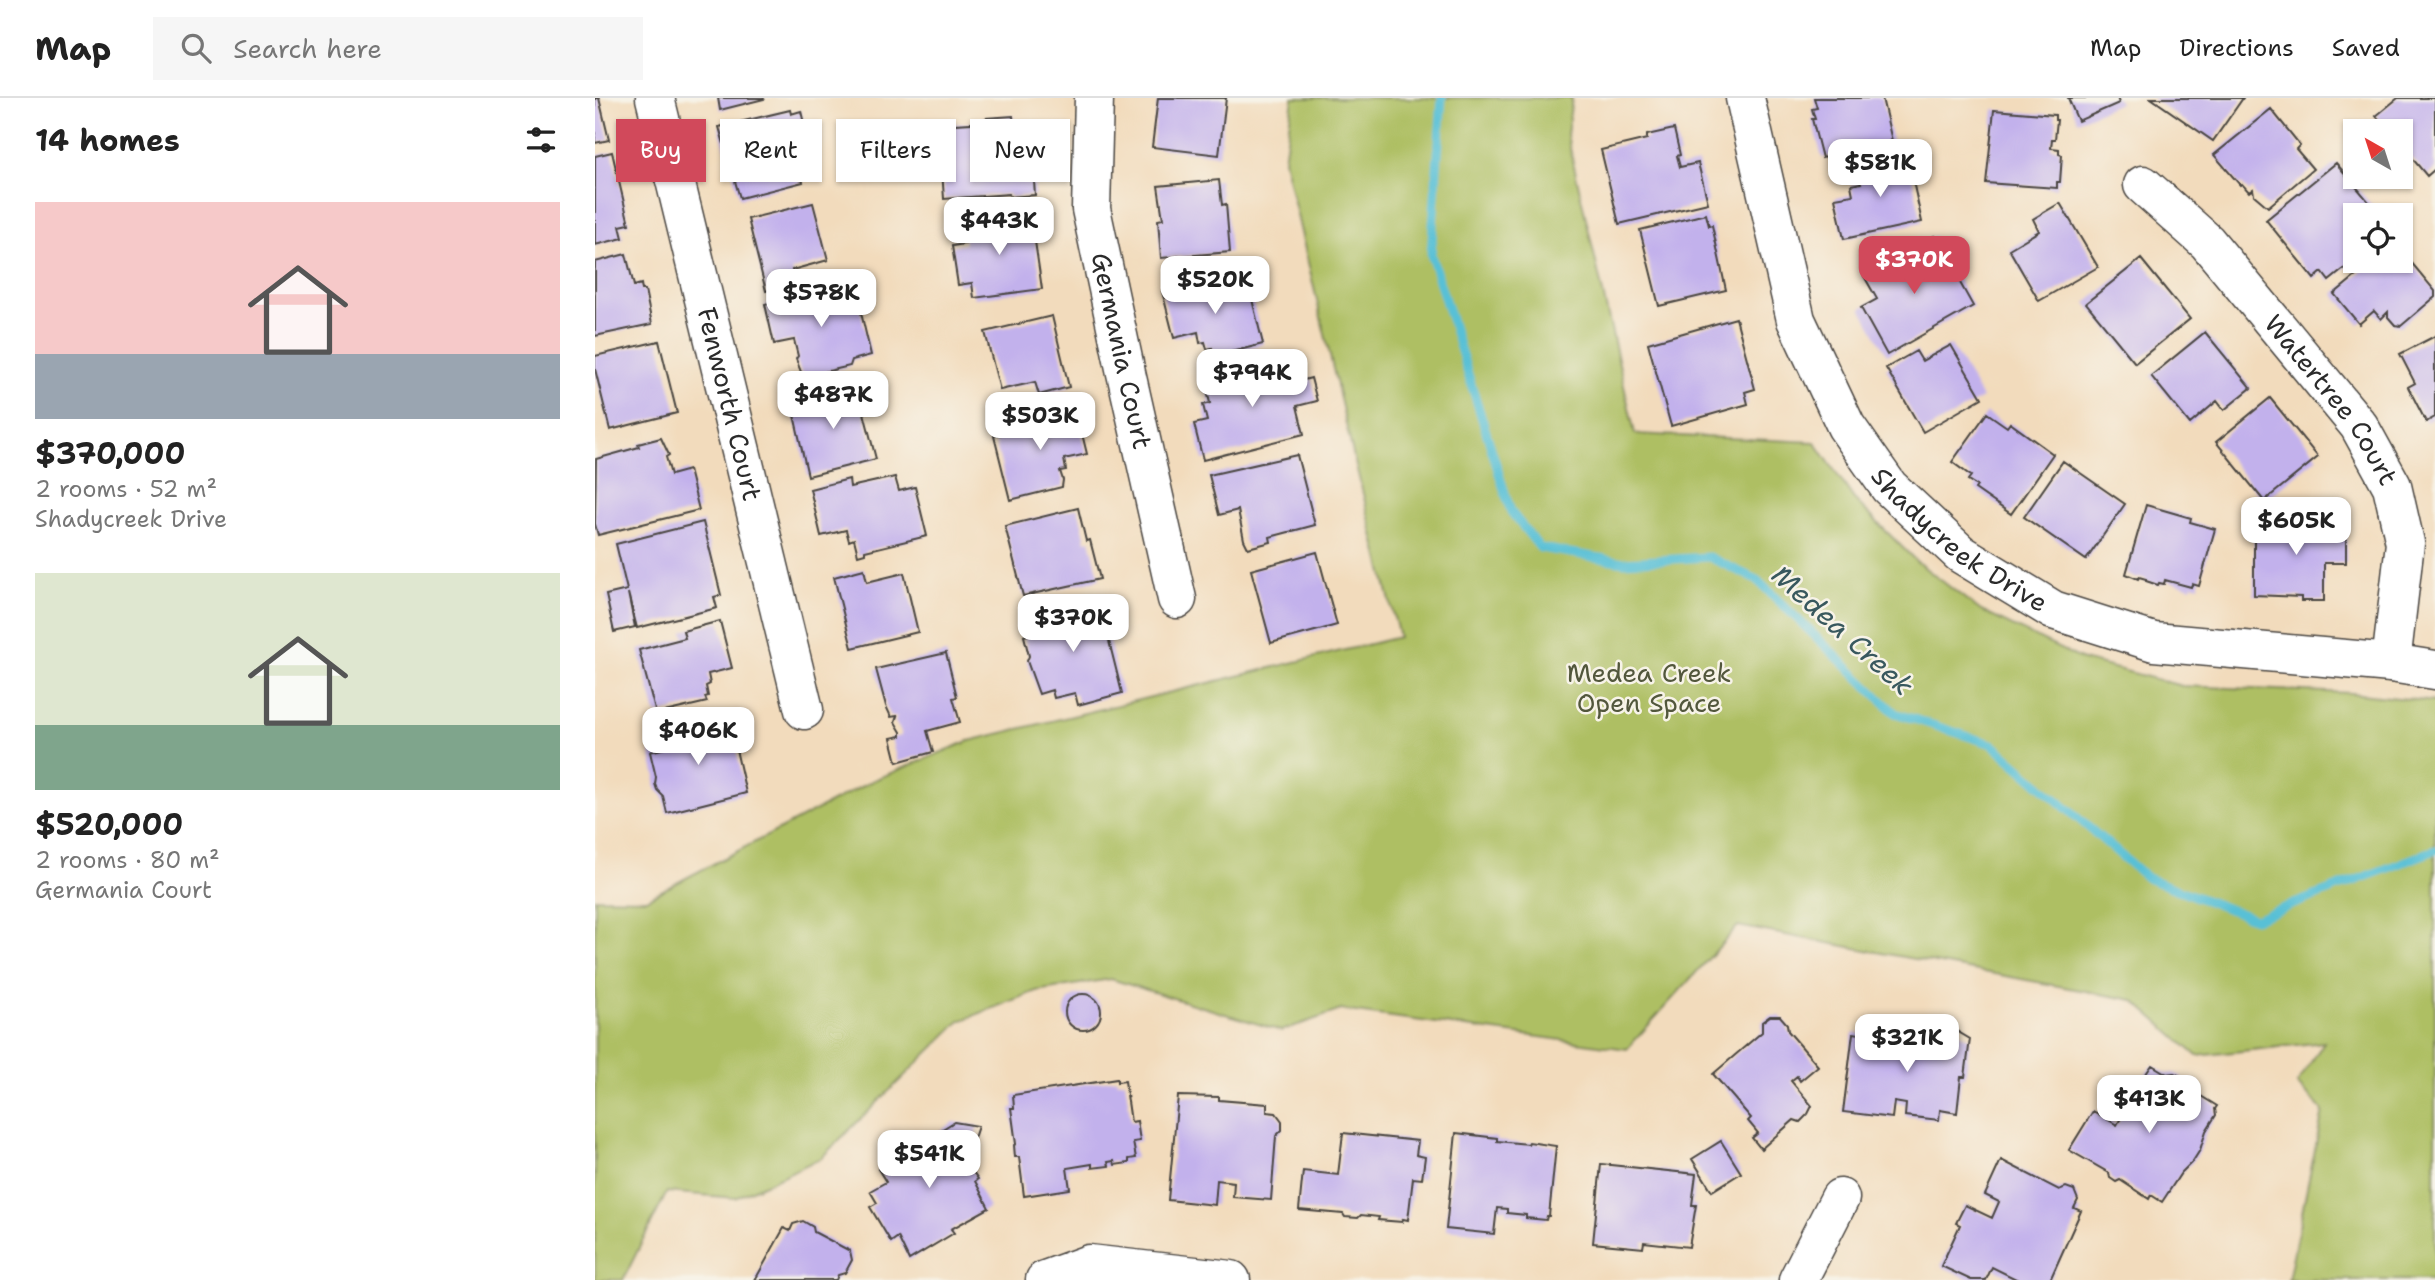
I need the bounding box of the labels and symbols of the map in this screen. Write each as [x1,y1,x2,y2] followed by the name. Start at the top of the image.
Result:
[2343,119,2413,189] north arrow
[1831,140,1929,199] pin: $581K
[950,198,1048,257] pin: $443K
[1865,236,1963,296] pin: $370K
[1084,249,1161,452] street label: Germania Court
[1166,256,1264,316] pin: $520K
[772,270,870,329] pin: $578K
[690,304,770,504] street label: Fenworth Court
[2257,307,2406,491] street label: Watertree Court
[1203,350,1301,409] pin: $794K
[784,372,882,431] pin: $487K
[991,392,1089,452] pin: $503K
[1863,460,2055,620] street label: Shadycreek Drive
[2247,498,2345,557] pin: $605K
[1764,556,1922,704] water label: Medea Creek
[1024,594,1122,654] pin: $370K
[1567,655,1731,720] park label: Medea Creek Open Space
[649,708,747,767] pin: $406K
[1858,1014,1956,1074] pin: $321K
[2100,1076,2198,1135] pin: $413K
[880,1130,978,1190] pin: $541K

